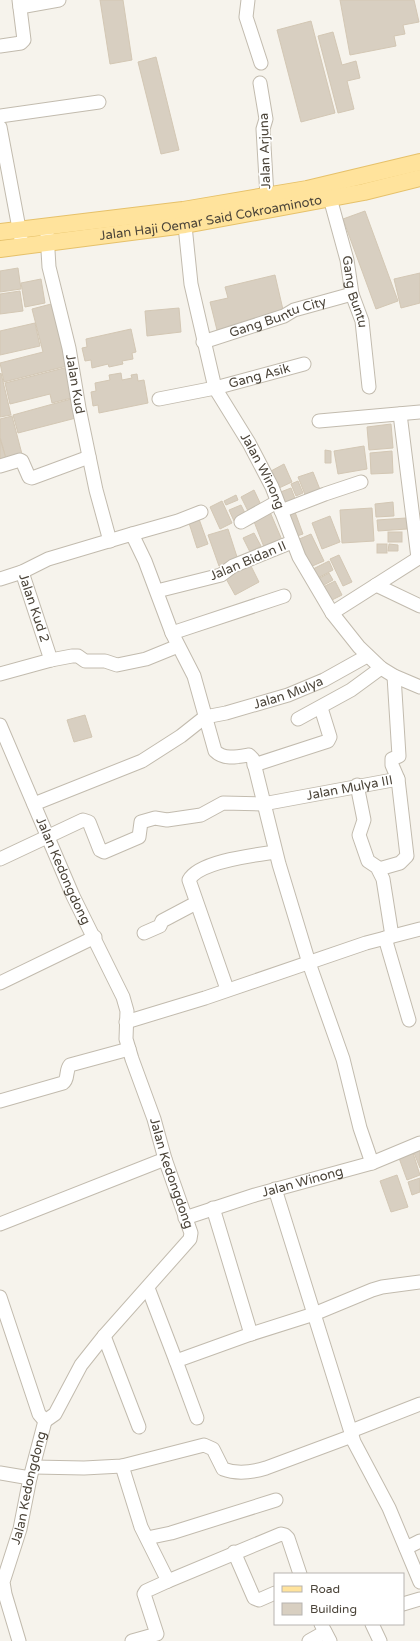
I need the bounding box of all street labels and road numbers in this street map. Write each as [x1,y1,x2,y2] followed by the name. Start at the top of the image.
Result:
[256,113,274,189] street label: Jalan Arjuna
[98,192,323,244] street label: Jalan Haji Oemar Said Cokroaminoto
[338,255,371,328] street label: Gang Buntu
[227,293,328,341] street label: Gang Buntu City
[62,353,88,415] street label: Jalan Kud
[227,360,292,392] street label: Gang Asik
[237,430,288,512] street label: Jalan Winong
[207,538,289,584] street label: Jalan Bidan II
[15,572,53,645] street label: Jalan Kud 2
[252,673,326,713] street label: Jalan Mulya
[305,772,394,804] street label: Jalan Mulya III
[32,815,94,927] street label: Jalan Kedongdong
[146,1116,197,1231] street label: Jalan Kedongdong
[260,1163,345,1201] street label: Jalan Winong
[8,1429,50,1546] street label: Jalan Kedongdong

